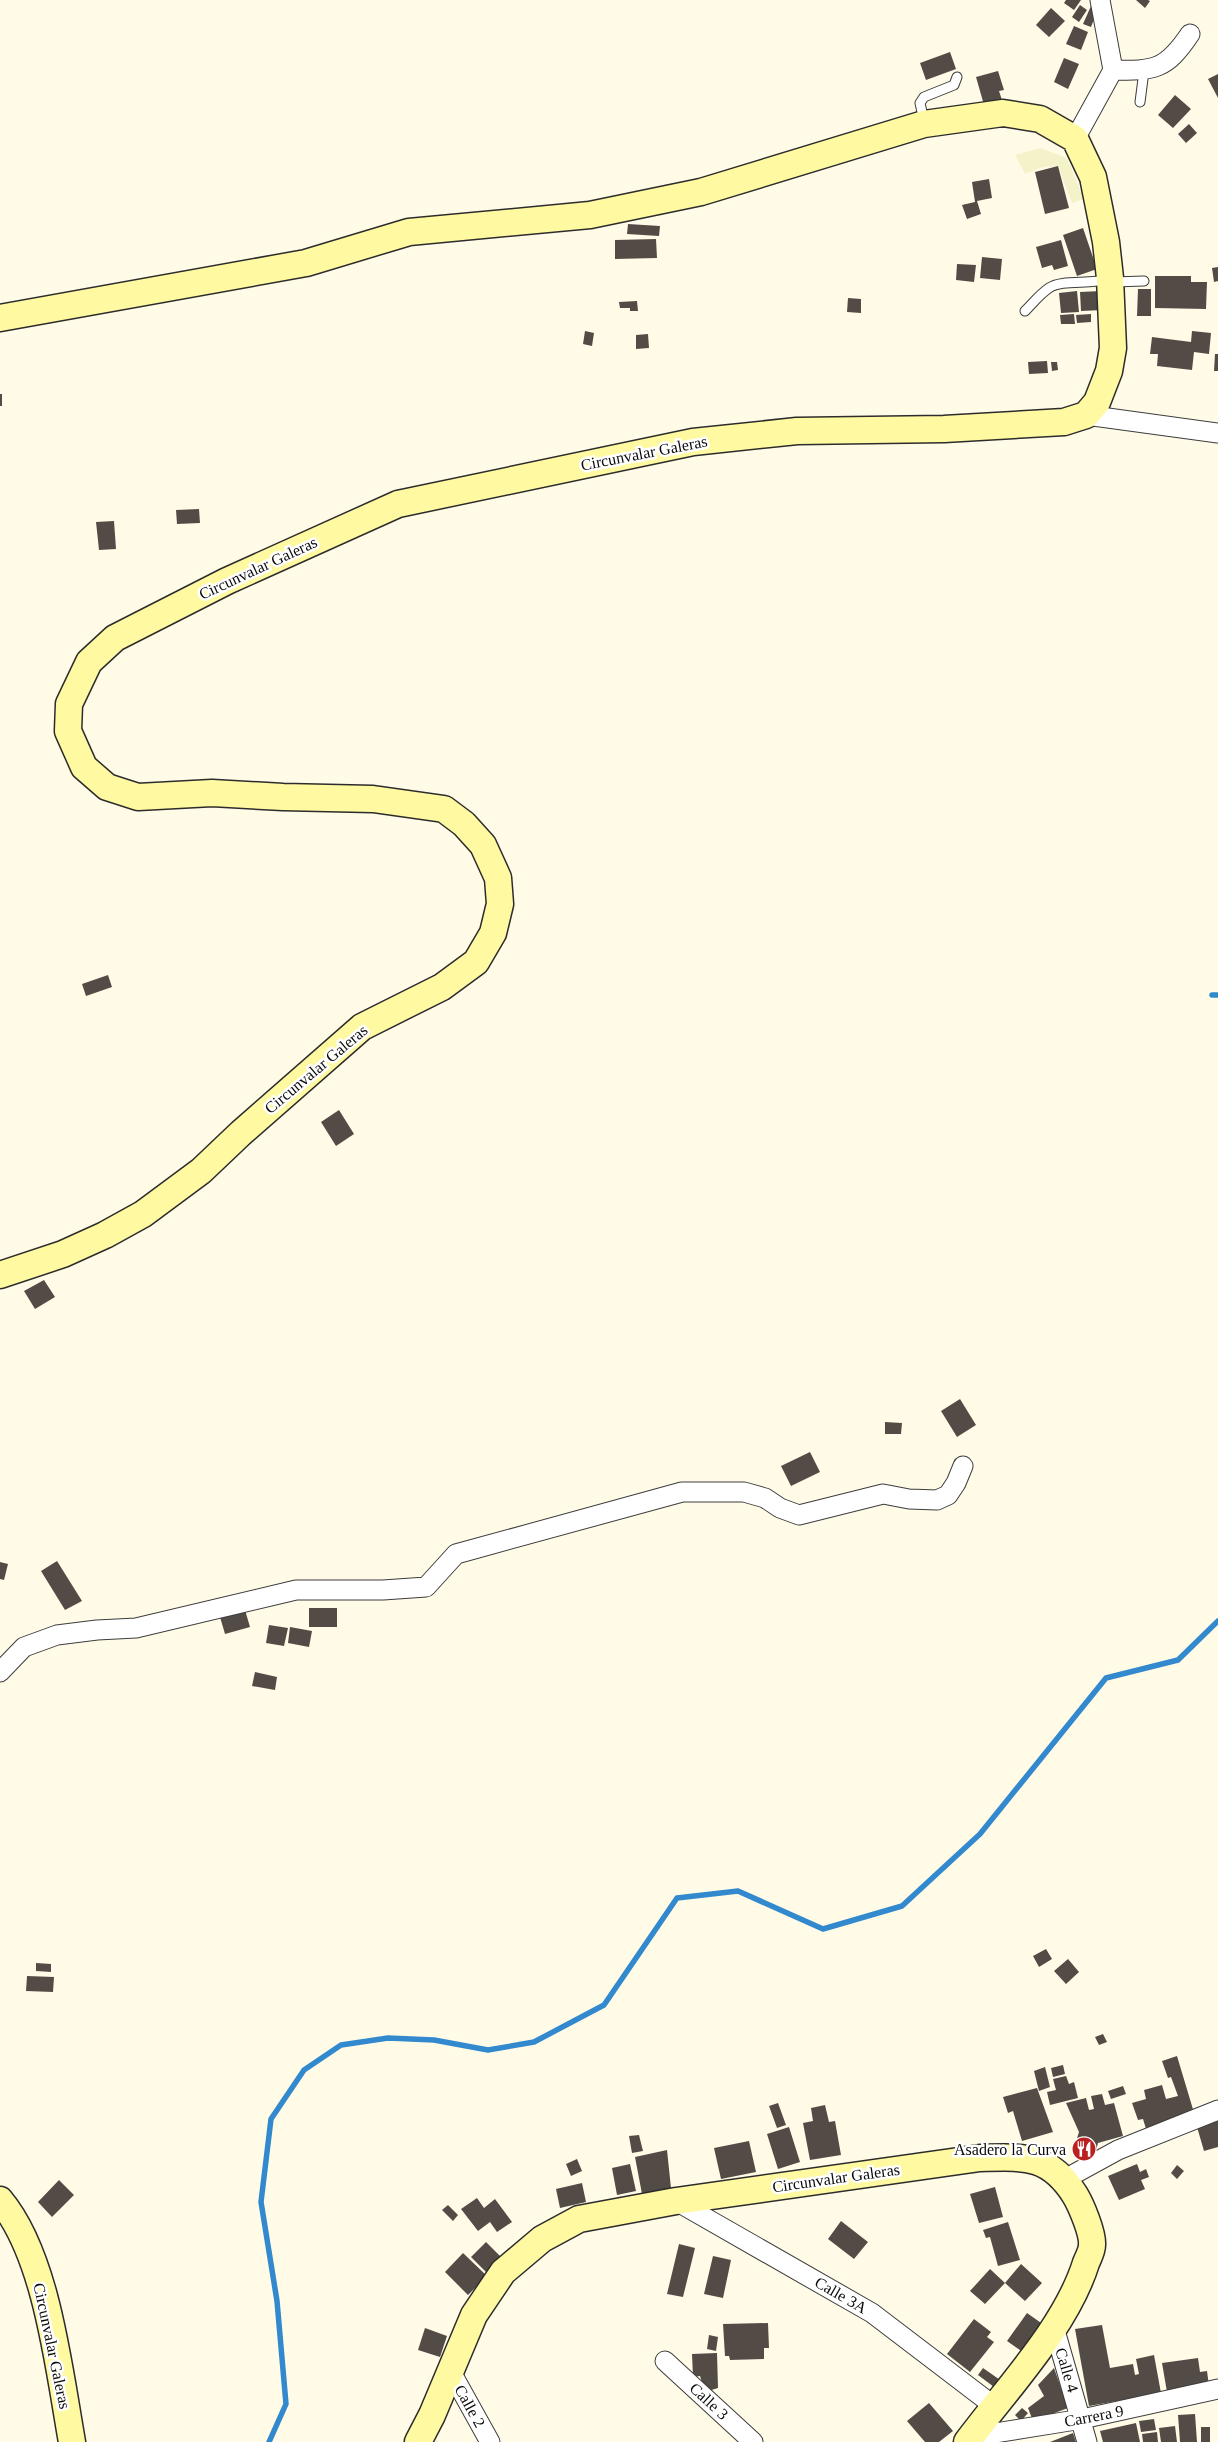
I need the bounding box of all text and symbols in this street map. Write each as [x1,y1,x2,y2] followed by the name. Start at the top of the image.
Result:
[579,432,709,474] street label: Circunvalar Galeras
[196,533,320,603] street label: Circunvalar Galeras
[261,1021,371,1117] street label: Circunvalar Galeras
[1071,2136,1097,2162] restaurant icon: Asadero la Curva
[954,2141,1066,2158] place label: Asadero la Curva
[771,2161,901,2195] street label: Circunvalar Galeras
[812,2273,870,2317] street label: Calle 3A
[30,2281,74,2411] street label: Circunvalar Galeras
[1052,2346,1082,2394] street label: Calle 4
[686,2379,732,2423] street label: Calle 3
[451,2382,489,2430] street label: Calle 2
[1063,2402,1125,2430] street label: Carrera 9

